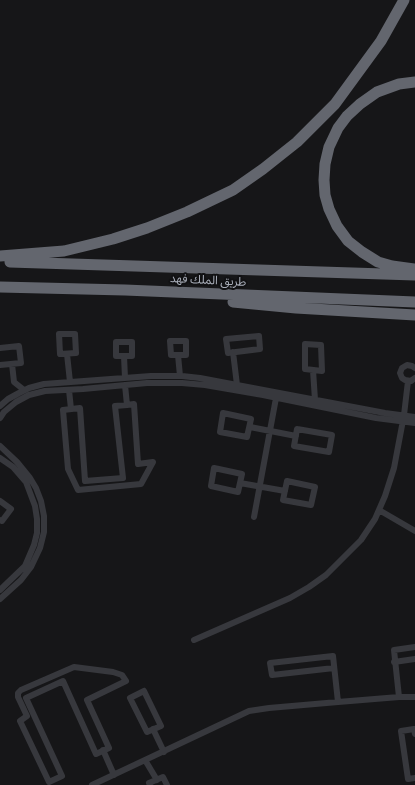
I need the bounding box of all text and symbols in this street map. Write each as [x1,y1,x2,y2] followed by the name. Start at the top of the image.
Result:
[169,272,247,290] street label: طريق الملك فهد

